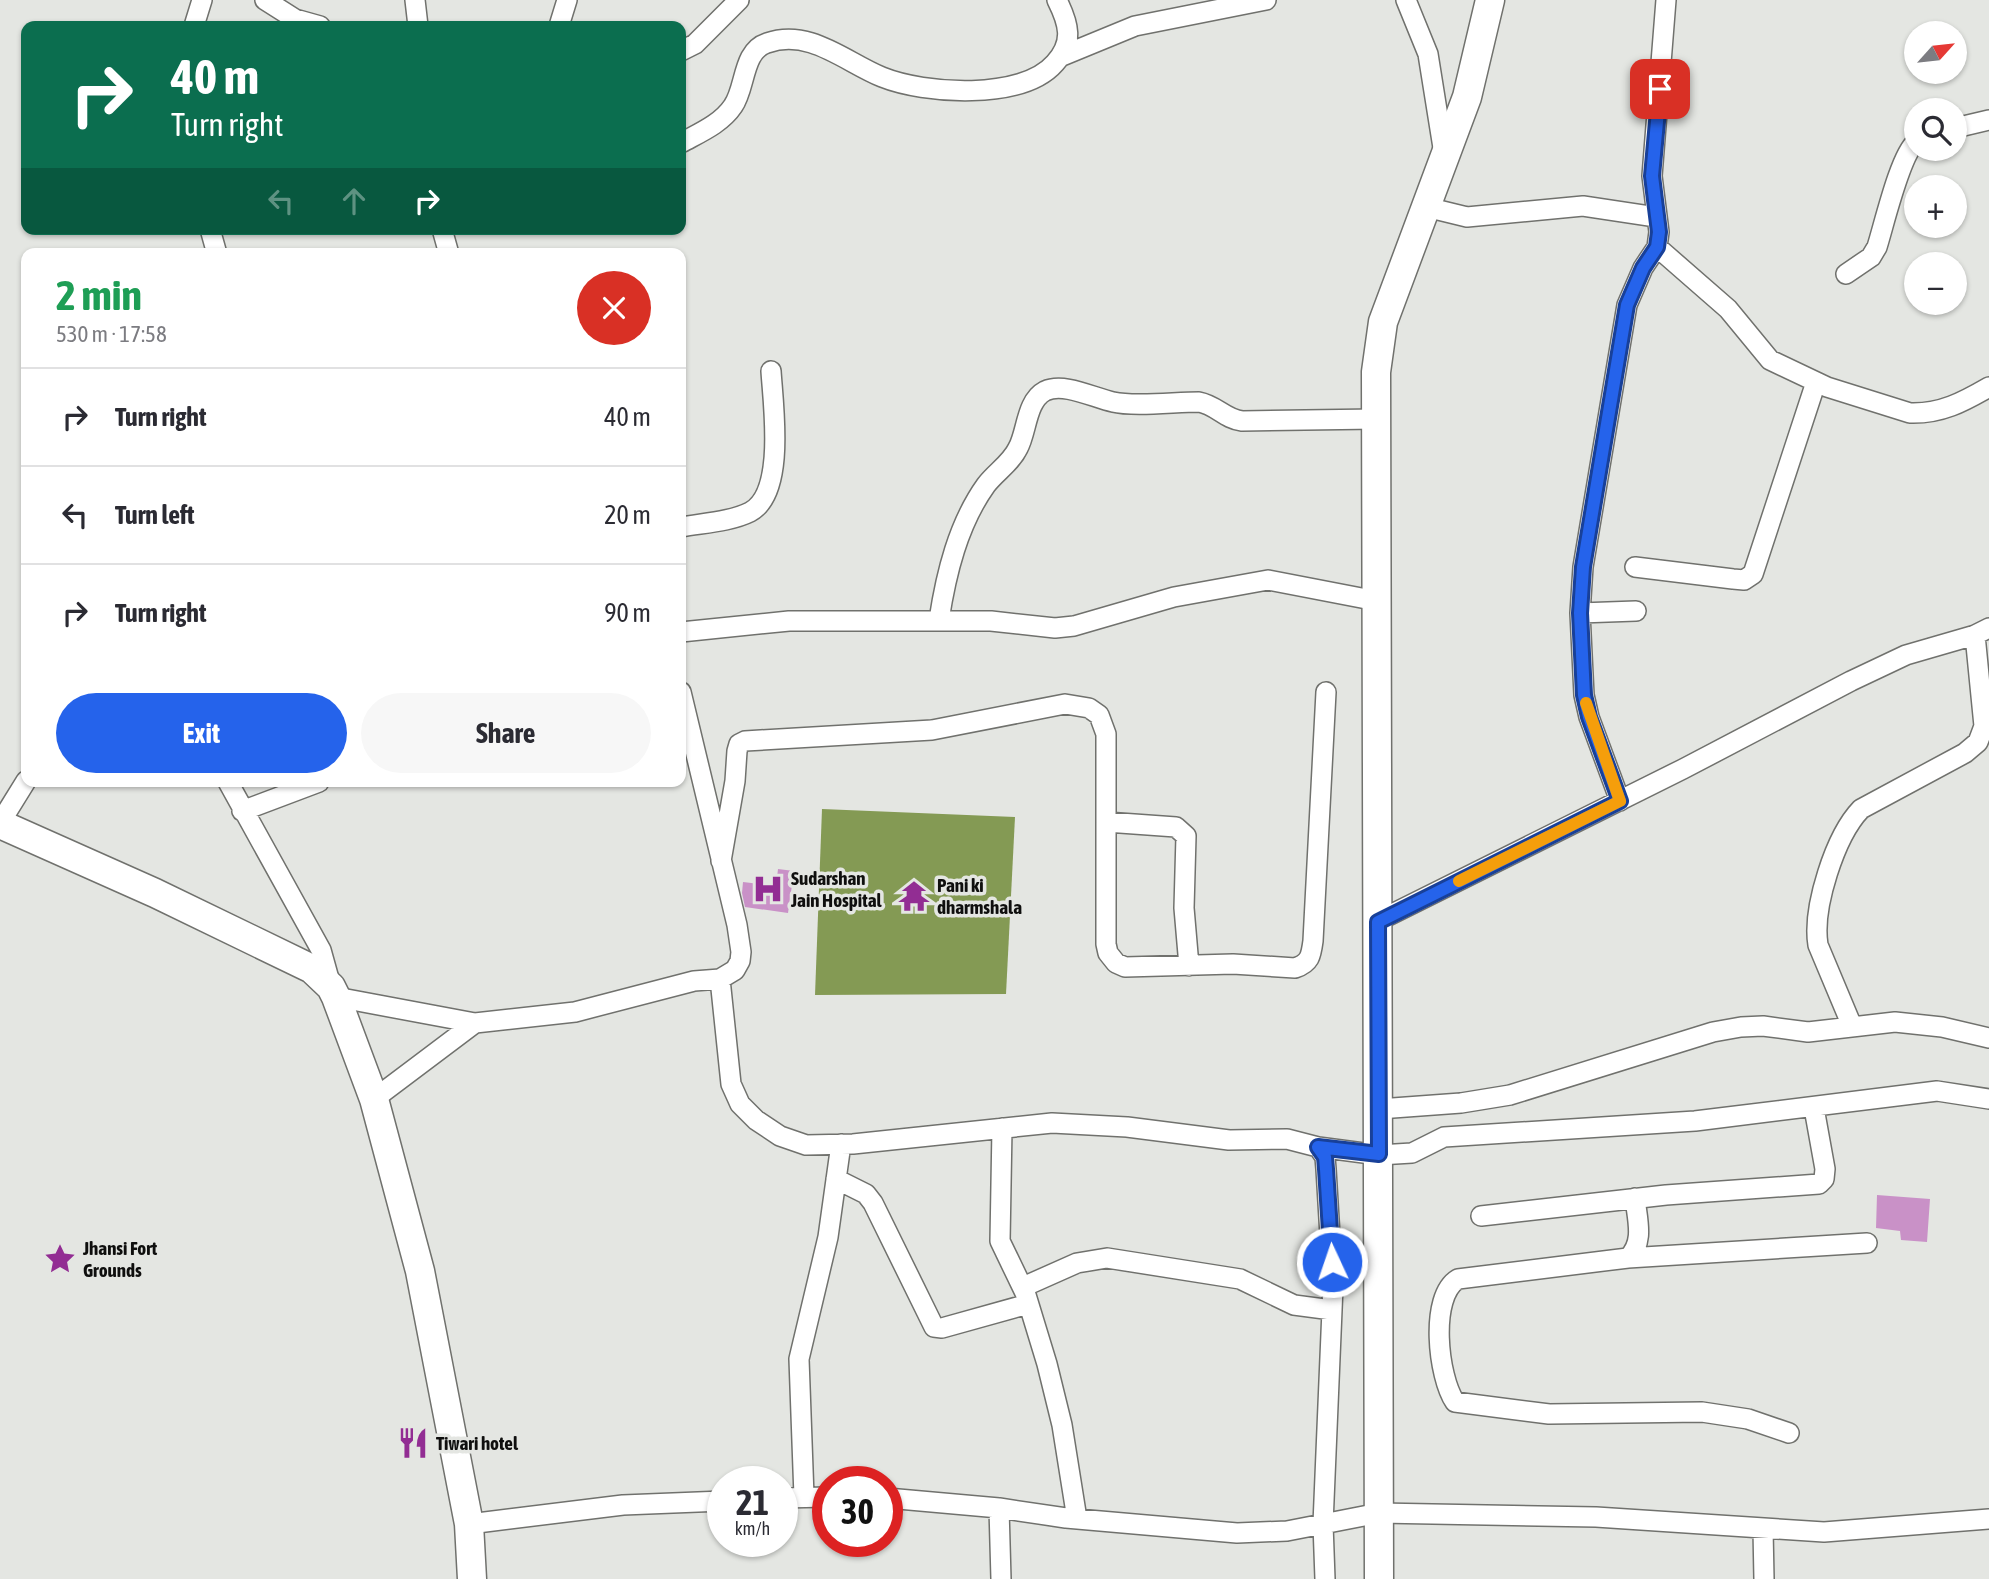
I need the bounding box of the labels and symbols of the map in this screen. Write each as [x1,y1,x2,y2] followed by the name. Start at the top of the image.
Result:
[1904,21,1967,84] north arrow
[1630,59,1690,119] pin
[790,867,882,911] place label: Sudarshan Jain Hospital
[751,872,785,906] hospital icon: Sudarshan Jain Hospital
[937,874,1022,918] place label: Pani ki dharmshala
[897,879,931,913] temple icon: Pani ki dharmshala
[1295,1225,1369,1299] position arrow
[82,1237,158,1281] place label: Jhansi Fort Grounds
[43,1242,77,1276] place icon: Jhansi Fort Grounds
[396,1426,430,1460] restaurant icon: Tiwari hotel
[436,1432,519,1454] place label: Tiwari hotel
[812,1466,903,1557] speed limit sign: 30

